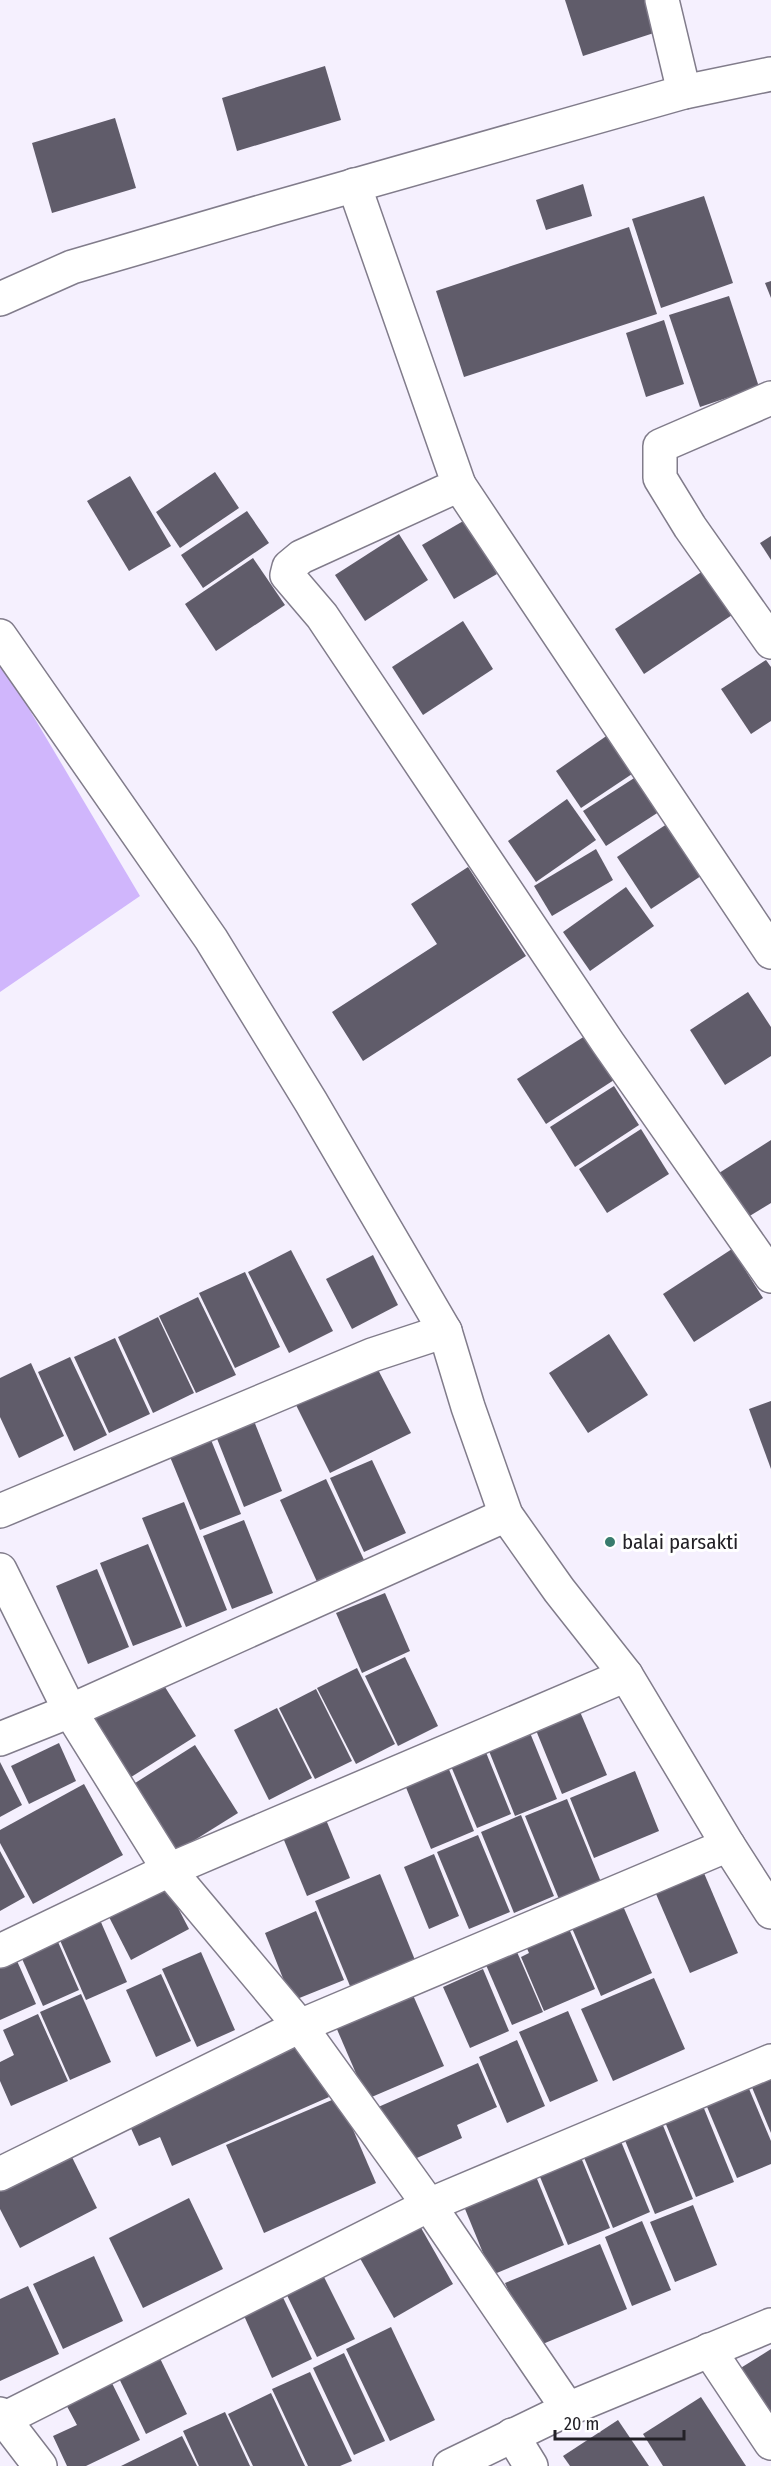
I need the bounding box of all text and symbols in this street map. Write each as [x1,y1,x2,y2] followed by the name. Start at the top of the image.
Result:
[622,1529,738,1555] place label: balai parsakti
[603,1535,617,1549] marker: balai parsakti
[555,2403,684,2441] scale bar
[564,2413,599,2435] text: 20 m

